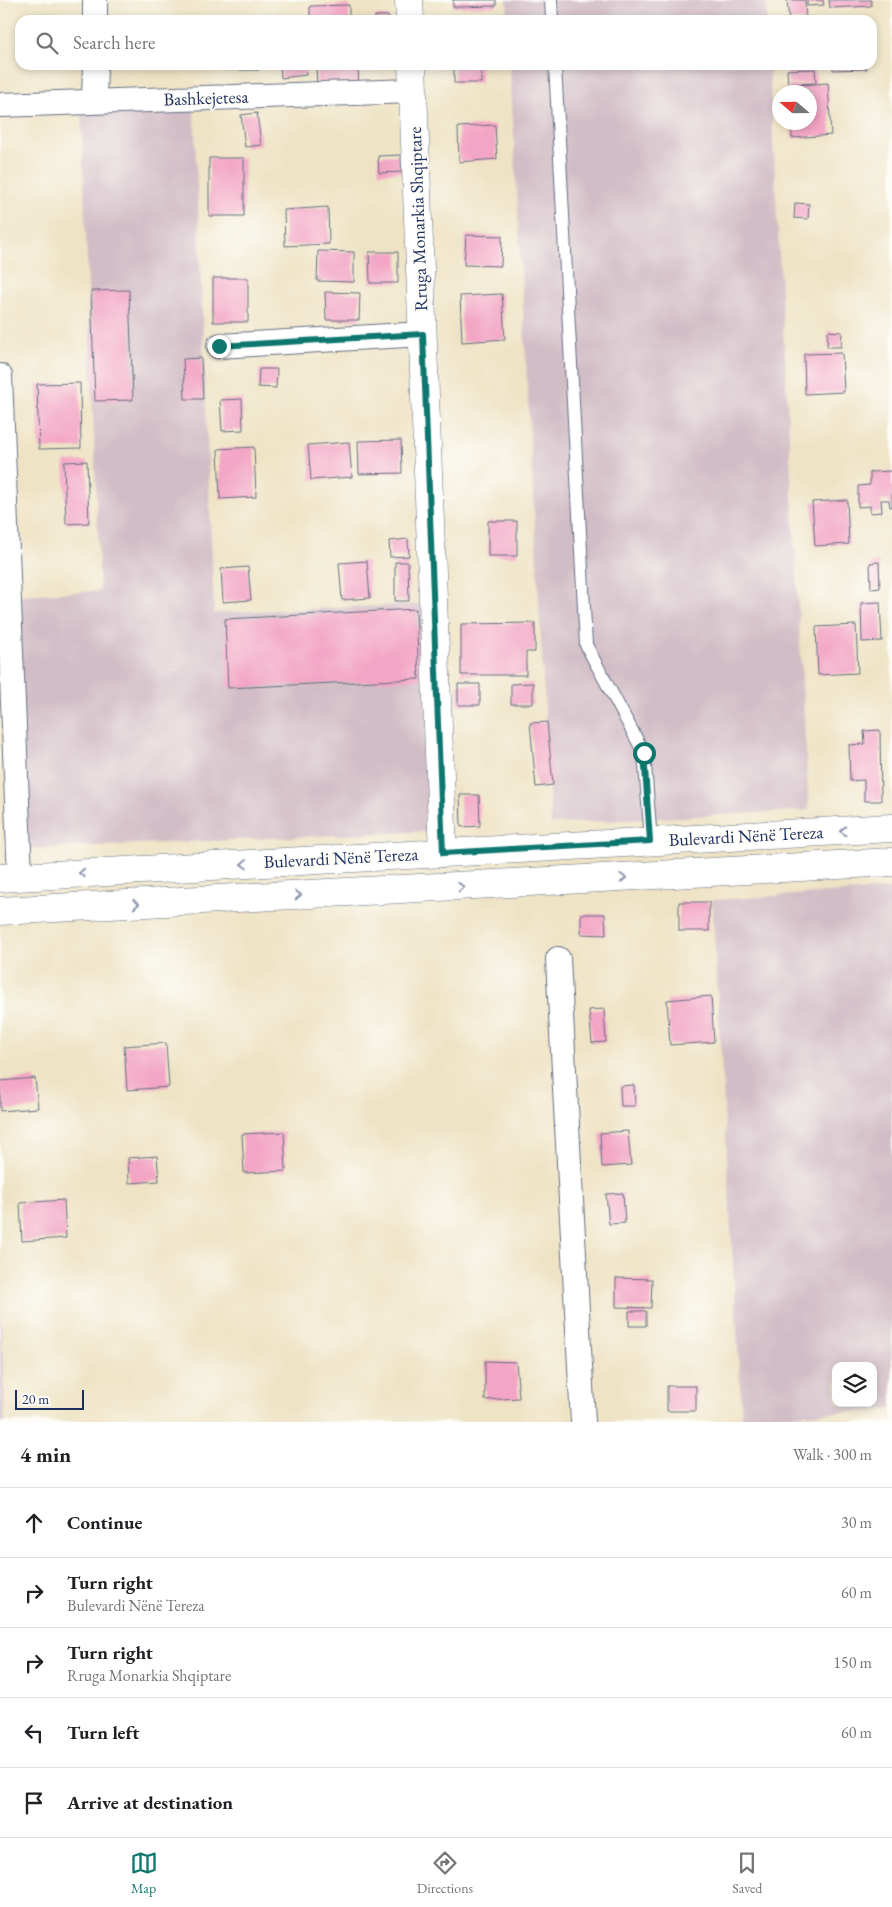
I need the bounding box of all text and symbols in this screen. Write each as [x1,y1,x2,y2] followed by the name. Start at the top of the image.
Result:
[15,15,877,70] search box
[33,29,61,57] icon: search
[73,30,155,55] text: Search here
[163,84,250,110] street label: Bashkejetesa
[772,85,817,130] north arrow
[403,126,432,312] street label: Rruga Monarkia Shqiptare
[208,335,231,358] route end
[633,742,656,765] route start
[668,820,825,851] street label: Bulevardi Nënë Tereza
[839,825,847,836] one-way arrow
[263,842,420,873] street label: Bulevardi Nënë Tereza
[240,859,248,870] one-way arrow
[78,868,86,879] one-way arrow
[619,872,627,883] one-way arrow
[457,881,465,892] one-way arrow
[295,890,303,901] one-way arrow
[132,899,140,910] one-way arrow
[832,1362,877,1407] map controls
[832,1362,877,1407] button: layers
[15,1387,84,1410] scale bar
[22,1390,49,1408] text: 20 m
[20,1441,71,1468] text: 4 min
[793,1444,872,1465] text: Walk · 300 m
[20,1509,48,1537] icon: ahead
[67,1510,142,1535] text: Continue
[841,1512,872,1533] text: 30 m
[67,1570,153,1595] text: Turn right
[20,1579,48,1607] icon: right
[841,1582,872,1603] text: 60 m
[67,1595,205,1616] text: Bulevardi Nënë Tereza
[67,1640,153,1665] text: Turn right
[20,1649,48,1677] icon: right
[833,1652,872,1673] text: 150 m
[67,1665,231,1686] text: Rruga Monarkia Shqiptare
[20,1719,48,1747] icon: left
[67,1720,139,1745] text: Turn left
[841,1722,872,1743] text: 60 m
[20,1789,48,1817] icon: arrive
[67,1790,233,1815] text: Arrive at destination
[130,1849,158,1897] tab: Map
[417,1849,473,1897] tab: Directions
[732,1849,762,1897] tab: Saved

